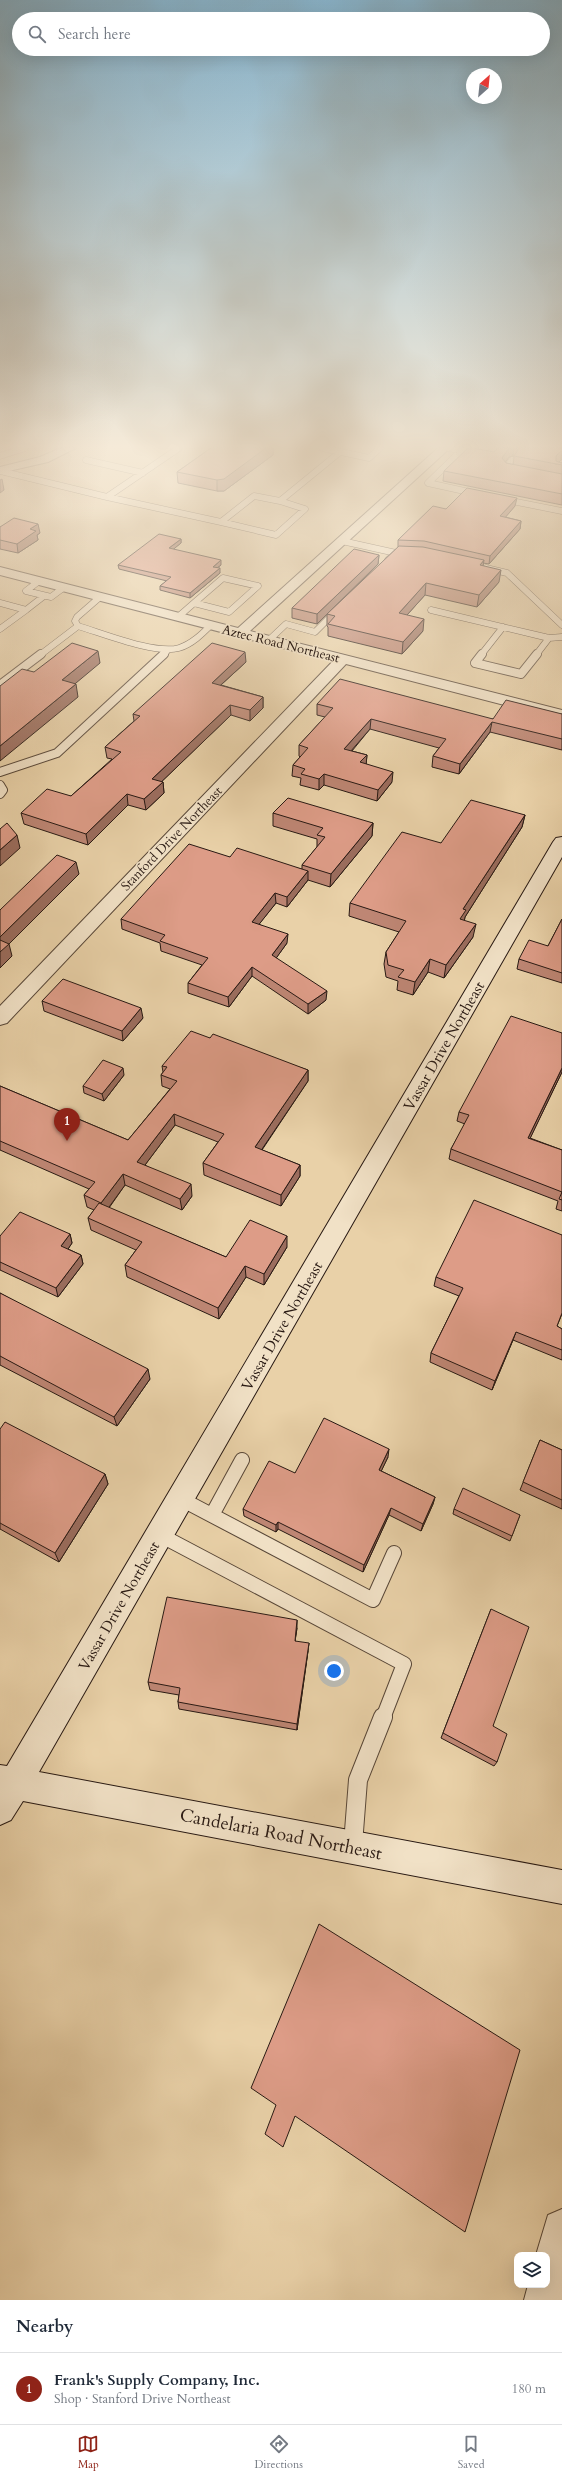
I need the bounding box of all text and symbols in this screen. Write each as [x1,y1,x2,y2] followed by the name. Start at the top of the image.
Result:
[12,12,550,56] search box
[26,23,48,45] icon: search
[58,24,131,44] text: Search here
[466,68,502,104] north arrow
[220,621,341,667] street label: Aztec Road Northeast
[117,783,226,895] street label: Stanford Drive Northeast
[399,977,489,1114] street label: Vassar Drive Northeast
[54,1108,80,1141] pin: 1
[237,1257,327,1394] street label: Vassar Drive Northeast
[74,1537,164,1674] street label: Vassar Drive Northeast
[324,1661,344,1681] your location
[178,1803,384,1866] street label: Candelaria Road Northeast
[514,2252,550,2288] map controls
[514,2252,550,2288] button: layers
[16,2315,73,2338] text: Nearby
[54,2370,260,2390] text: Frank's Supply Company, Inc.
[26,2380,32,2398] text: 1
[512,2380,546,2398] text: 180 m
[54,2390,231,2408] text: Shop · Stanford Drive Northeast
[77,2433,99,2472] tab: Map
[254,2433,303,2472] tab: Directions
[458,2433,485,2472] tab: Saved

